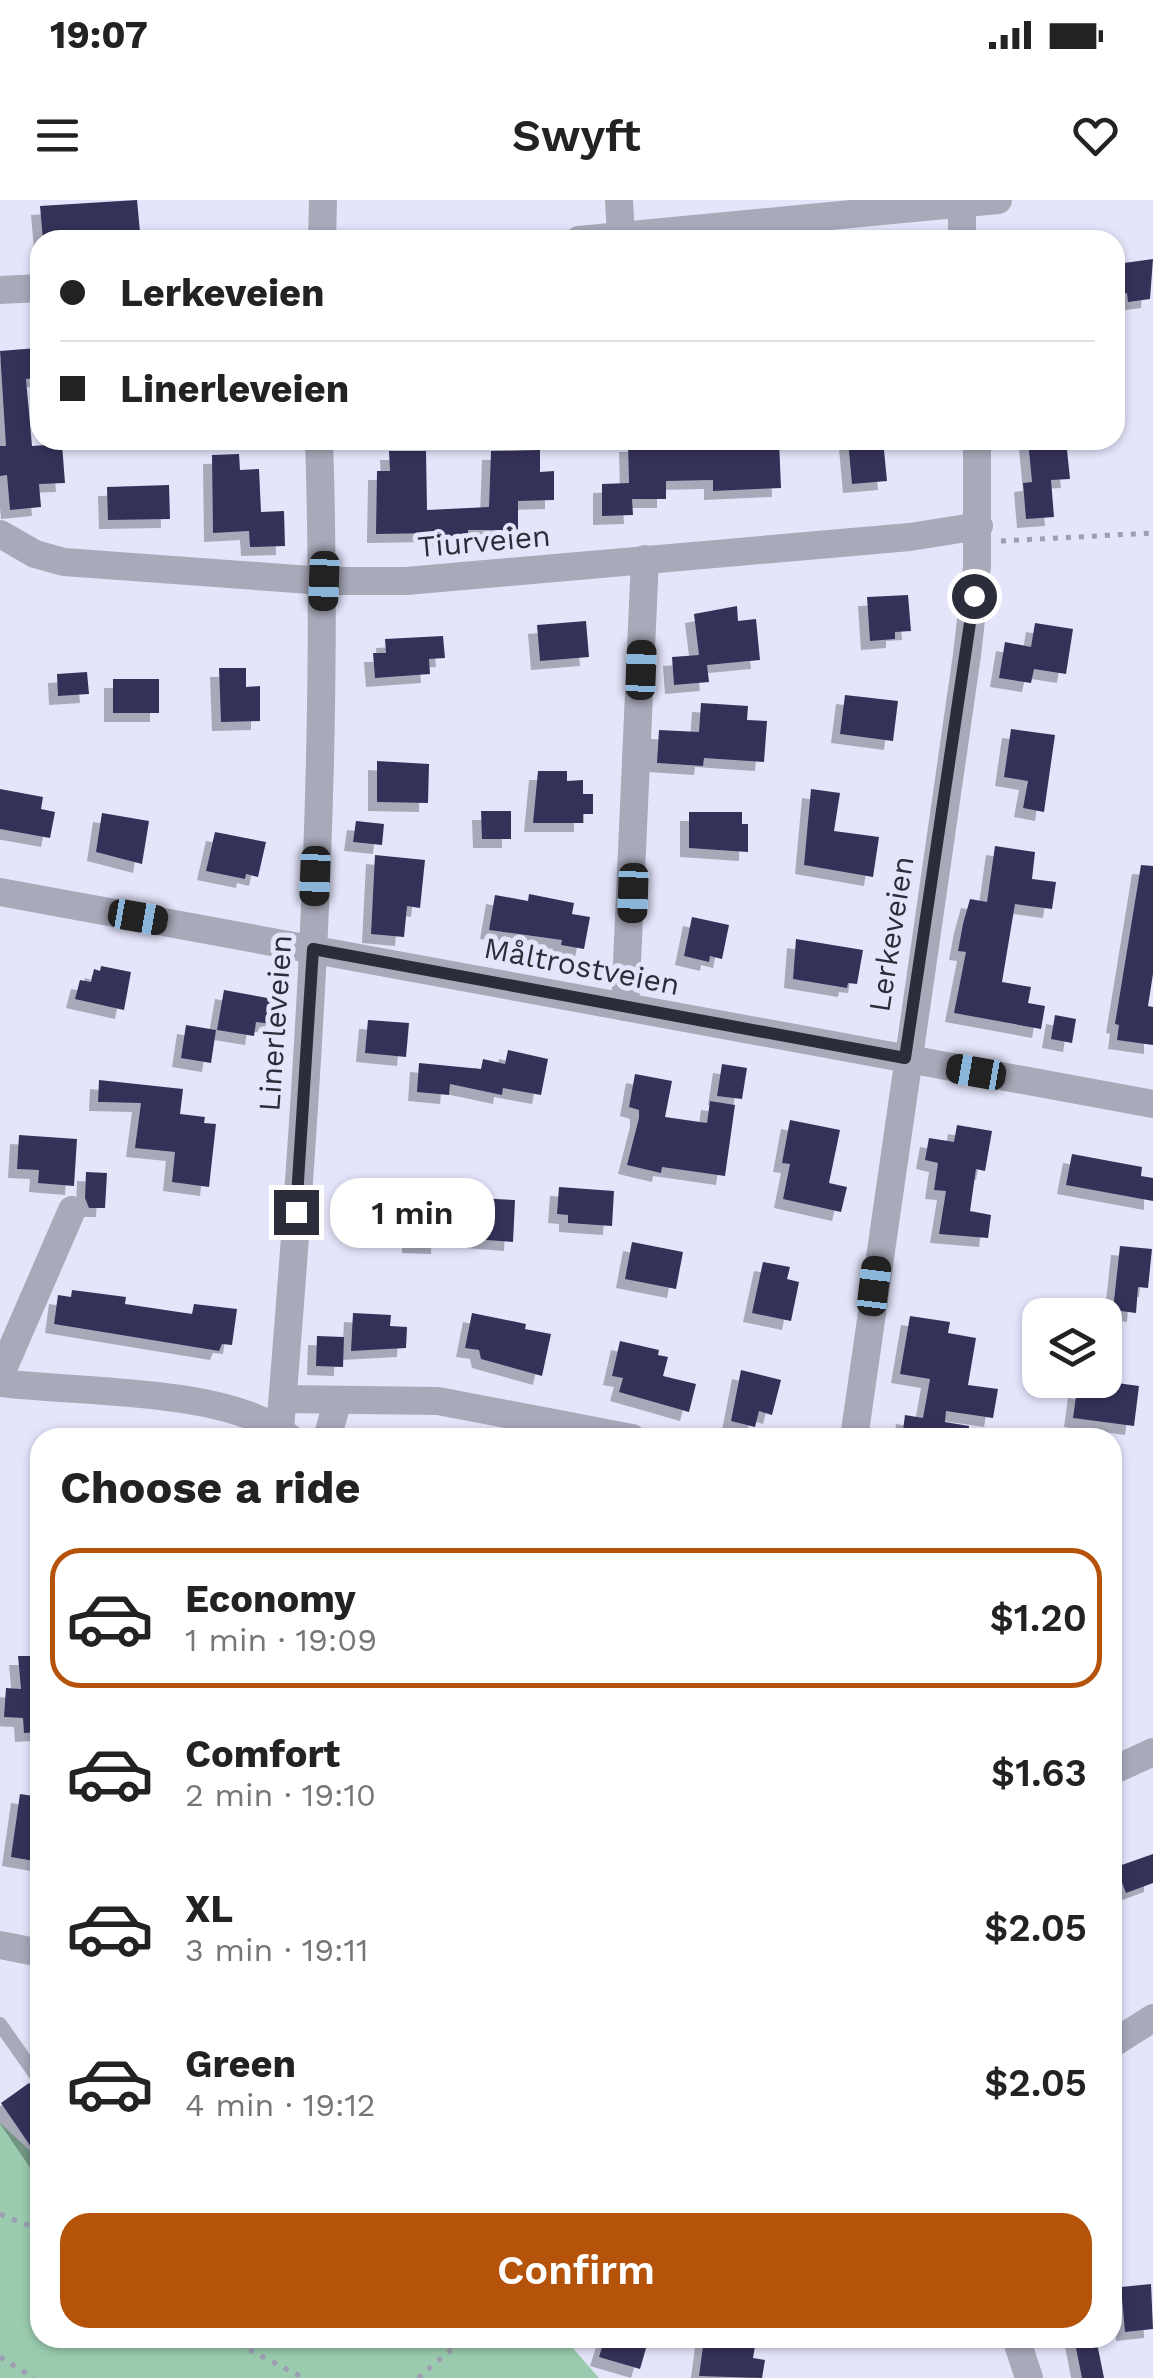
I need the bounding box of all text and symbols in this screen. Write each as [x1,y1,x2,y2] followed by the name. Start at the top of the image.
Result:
[50,13,148,57] text: 19:07
[30,108,85,163] icon: menu
[1068,108,1123,163] icon: heart
[512,109,641,162] text: Swyft
[120,271,325,315] text: Lerkeveien
[120,367,349,411] text: Linerleveien
[416,518,552,564] street label: Tiurveien
[308,550,340,612] car
[952,574,997,619] route start
[625,639,657,701] car
[299,845,331,907] car
[861,854,921,1014] street label: Lerkeveien
[617,862,649,924] car
[106,897,170,937] car
[481,930,683,1002] street label: Måltrostveien
[251,934,299,1112] street label: Linerleveien
[944,1052,1008,1092] car
[331,1177,496,1247] callout: 1 min
[274,1190,319,1235] route end
[371,1194,454,1232] text: 1 min
[855,1254,893,1318] car
[1022,1298,1122,1398] map controls
[1022,1298,1122,1398] button: layers
[60,1461,360,1514] text: Choose a ride
[65,1573,155,1663] icon: car
[185,1577,356,1621] text: Economy
[990,1596,1087,1640] text: $1.20
[185,1621,377,1659] text: 1 min · 19:09
[65,1728,155,1818] icon: car
[185,1732,340,1776] text: Comfort
[991,1751,1087,1795] text: $1.63
[185,1776,376,1814] text: 2 min · 19:10
[65,1883,155,1973] icon: car
[185,1887,233,1931] text: XL
[984,1906,1087,1950] text: $2.05
[185,1931,368,1969] text: 3 min · 19:11
[65,2038,155,2128] icon: car
[185,2042,296,2086] text: Green
[984,2061,1087,2105] text: $2.05
[185,2086,376,2124] text: 4 min · 19:12
[60,2213,1092,2328] button: Confirm

